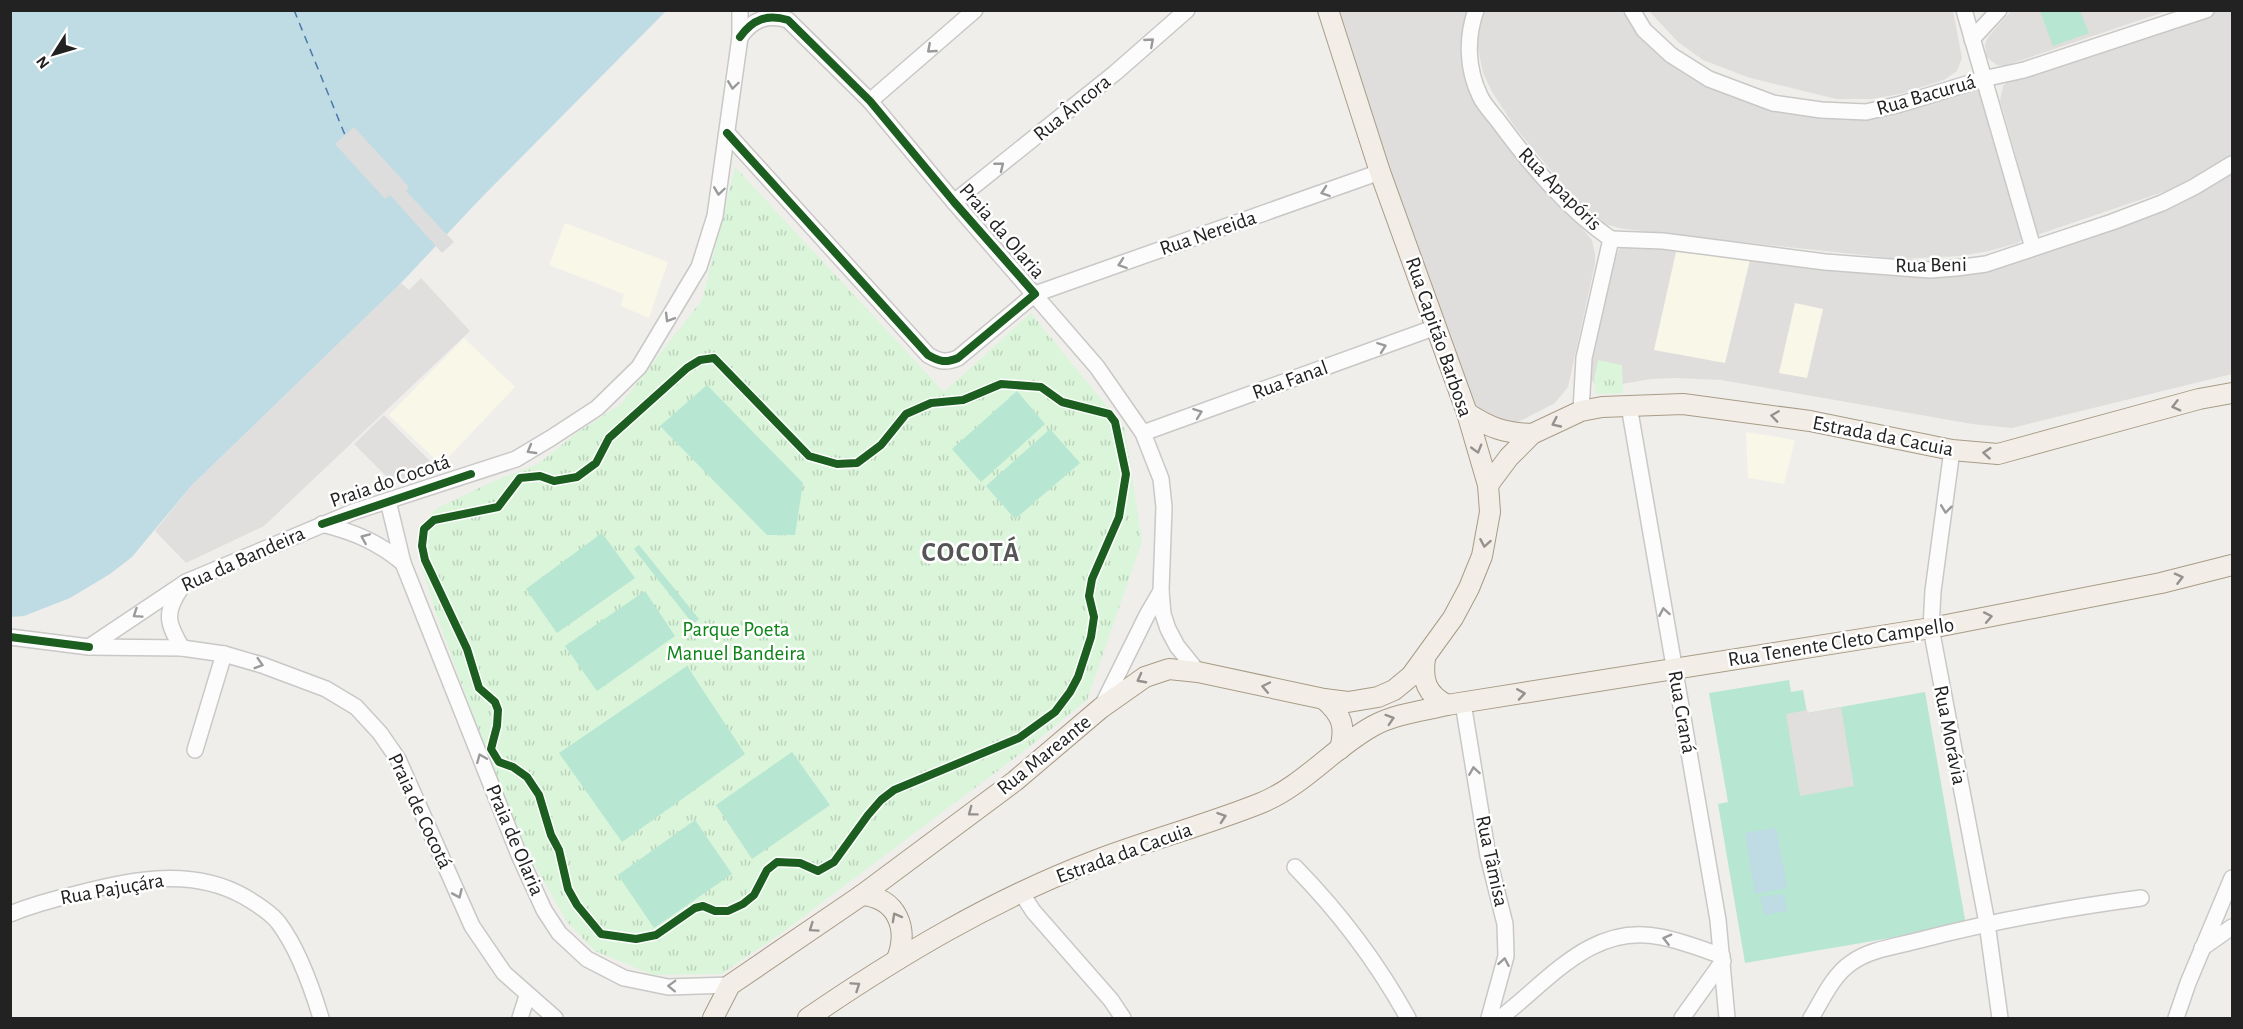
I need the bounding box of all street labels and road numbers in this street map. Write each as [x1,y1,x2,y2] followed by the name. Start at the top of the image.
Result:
[1028,69,1115,145] street label: Rua Âncora
[1874,71,1978,119] street label: Rua Bacuruá
[1515,144,1605,234] street label: Rua Apapóris
[955,179,1049,283] street label: Praia da Olaria
[1157,207,1259,259] street label: Rua Nereida
[1402,254,1476,420] street label: Rua Capitão Barbosa
[1895,254,1967,276] street label: Rua Beni
[1249,357,1331,403] street label: Rua Fanal
[1811,412,1956,460] street label: Estrada da Cacuia
[327,451,453,511] street label: Praia do Cocotá
[178,522,308,596] street label: Rua da Bandeira
[1726,614,1956,670] street label: Rua Tenente Cleto Campello
[1664,669,1700,755] street label: Rua Graná
[1930,683,1970,787] street label: Rua Morávia
[993,711,1095,799] street label: Rua Mareante
[384,750,456,872] street label: Praia de Cocotá
[482,781,548,899] street label: Praia de Olaria
[1472,813,1512,909] street label: Rua Tâmisa
[1053,819,1195,887] street label: Estrada da Cacuia
[58,869,166,908] street label: Rua Pajuçára

